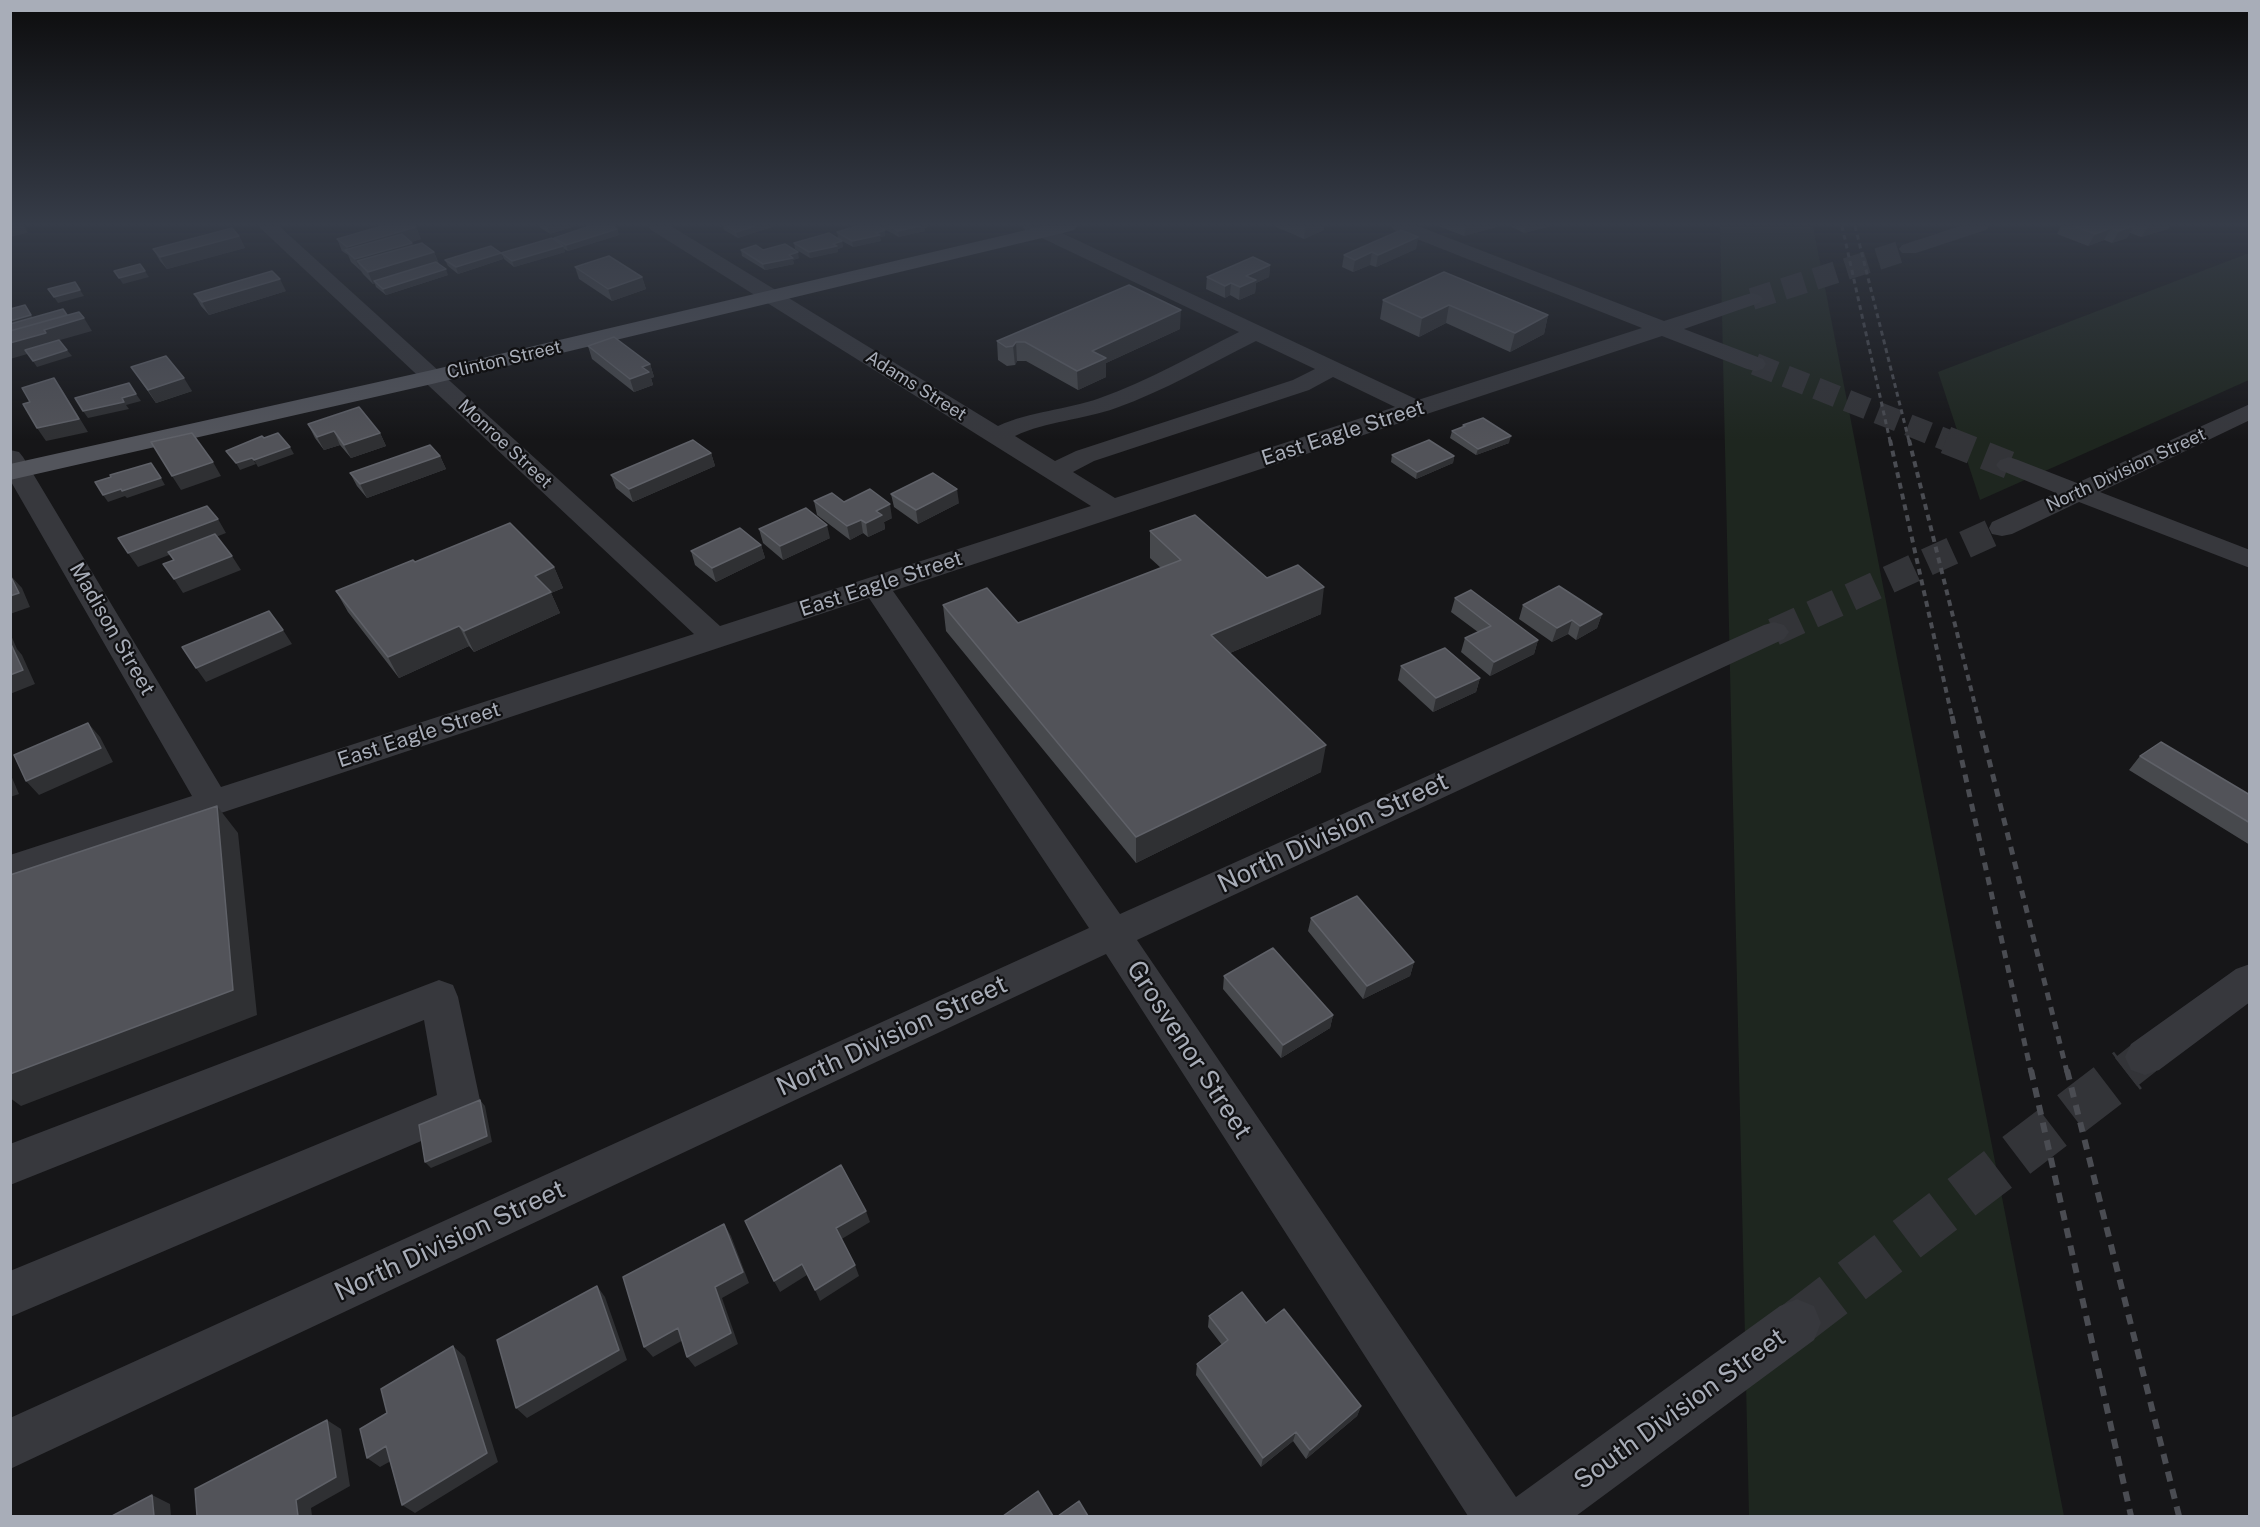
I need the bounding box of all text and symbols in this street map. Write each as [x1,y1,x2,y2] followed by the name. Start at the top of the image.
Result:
[445,336,563,384] street label: Clinton Street
[862,346,970,426] street label: Adams Street
[454,395,556,493] street label: Monroe Street
[1258,395,1428,471] street label: East Eagle Street
[2043,424,2209,516] street label: North Division Street
[796,546,966,622] street label: East Eagle Street
[64,558,160,700] street label: Madison Street
[334,697,504,773] street label: East Eagle Street
[1213,766,1453,900] street label: North Division Street
[1120,955,1258,1145] street label: Grosvenor Street
[772,969,1012,1103] street label: North Division Street
[330,1174,570,1308] street label: North Division Street
[1568,1322,1792,1496] street label: South Division Street

